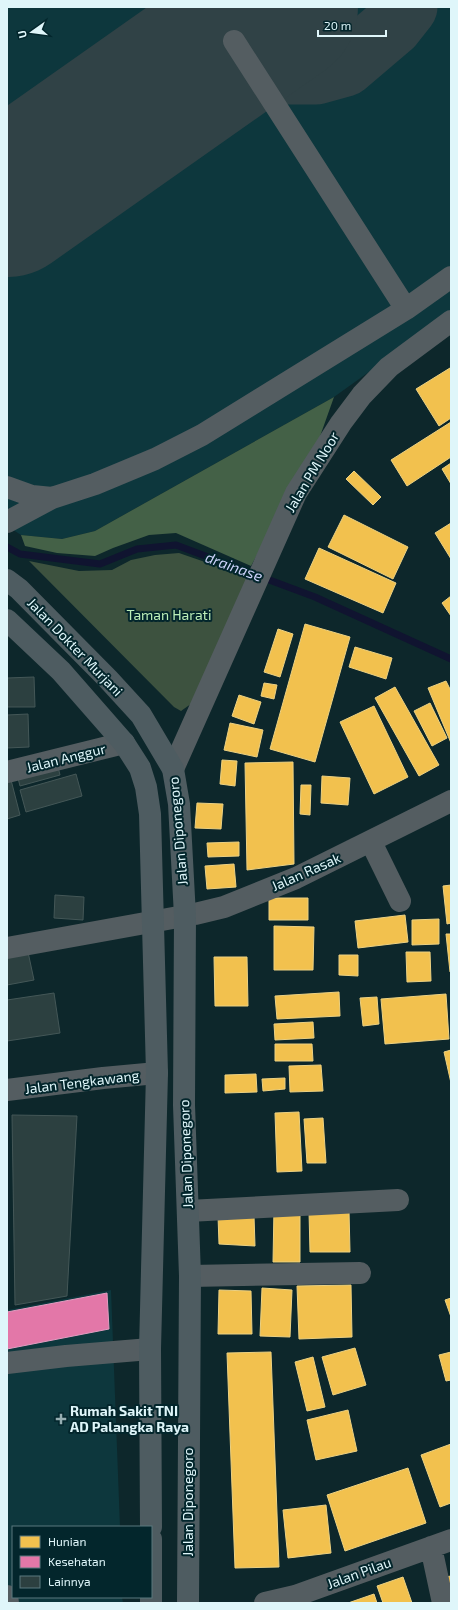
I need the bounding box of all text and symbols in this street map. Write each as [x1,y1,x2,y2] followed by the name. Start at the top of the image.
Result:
[12,12,52,52] north arrow
[318,12,386,38] scale bar
[324,18,351,32] text: 20 m
[15,29,29,40] text: U
[281,428,342,515] street label: Jalan PM Noor
[203,547,265,585] water label: drainase
[24,594,127,699] street label: Jalan Dokter Murjani
[127,606,211,623] park label: Taman Harati
[24,739,108,776] street label: Jalan Anggur
[164,776,191,886] street label: Jalan Diponegoro
[269,849,343,894] street label: Jalan Rasak
[24,1066,140,1097] street label: Jalan Tengkawang
[175,1099,196,1209] street label: Jalan Diponegoro
[70,1402,189,1435] place label: Rumah Sakit TNI AD Palangka Raya
[55,1413,67,1425] marker: Rumah Sakit TNI AD Palangka Raya
[179,1447,196,1557] street label: Jalan Diponegoro
[12,1526,152,1598] legend
[48,1534,86,1548] text: Hunian
[324,1553,393,1592] street label: Jalan Pilau
[48,1554,106,1568] text: Kesehatan
[48,1574,91,1588] text: Lainnya

